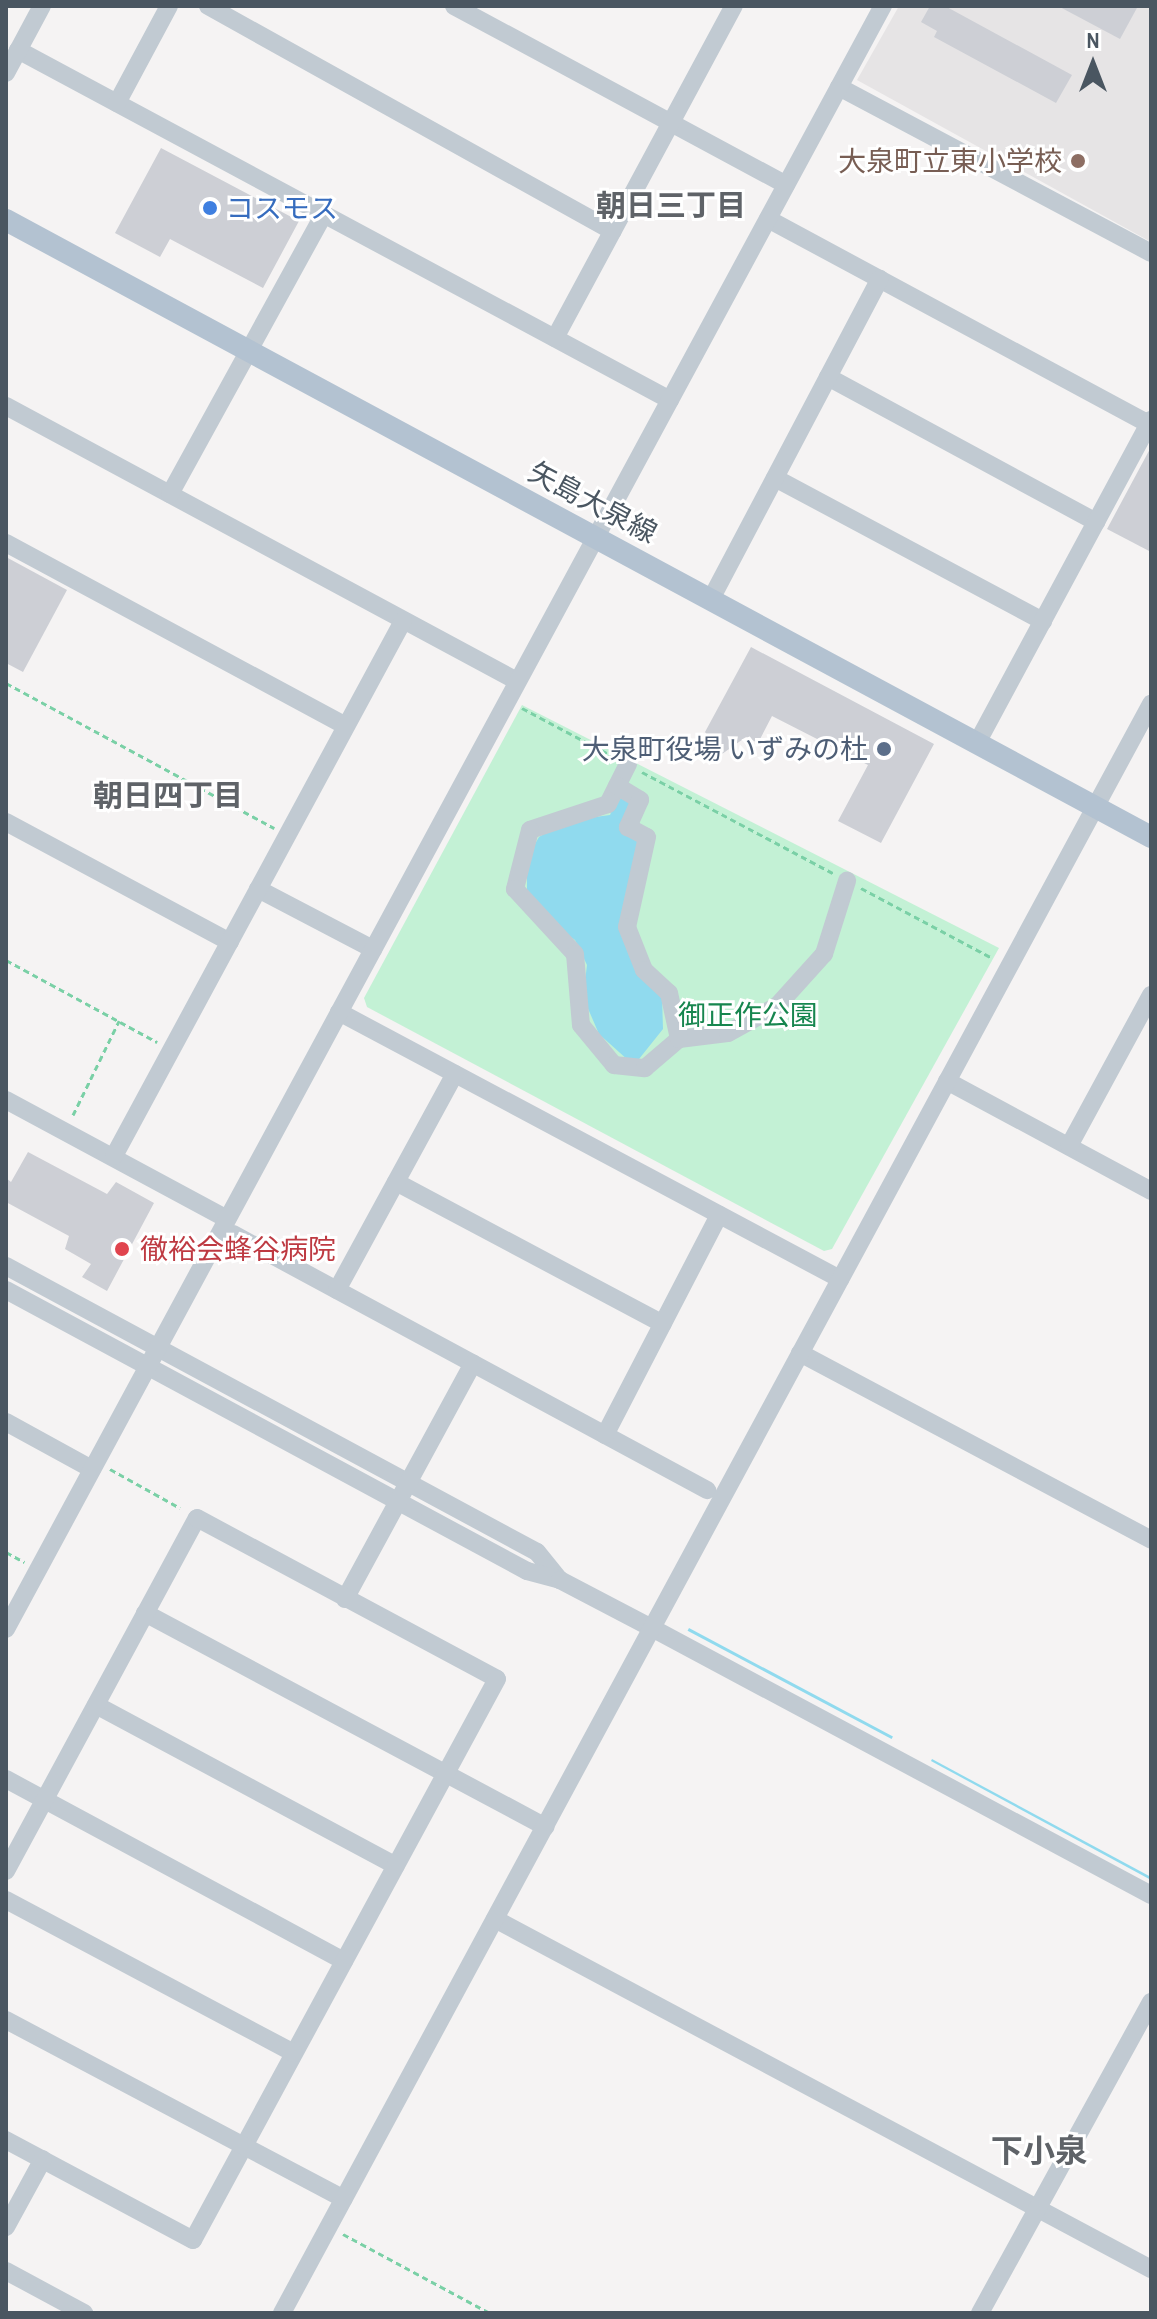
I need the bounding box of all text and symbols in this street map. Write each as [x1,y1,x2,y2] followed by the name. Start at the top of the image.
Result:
[1053,24,1133,104] north arrow
[1086,25,1100,55] text: N
[838,144,1062,178] place label: 大泉町立東小学校
[1069,152,1087,170] marker: 大泉町立東小学校
[596,187,746,223] district label: 朝日三丁目
[226,191,338,225] place label: コスモス
[201,199,219,217] marker: コスモス
[523,454,663,550] street label: 矢島大泉線
[582,732,868,766] place label: 大泉町役場 いずみの杜
[875,740,893,758] marker: 大泉町役場 いずみの杜
[93,777,243,813] district label: 朝日四丁目
[678,998,818,1032] park label: 御正作公園
[140,1232,336,1266] place label: 徹裕会蜂谷病院
[111,1238,133,1260] marker: 徹裕会蜂谷病院
[991,2132,1087,2170] district label: 下小泉

